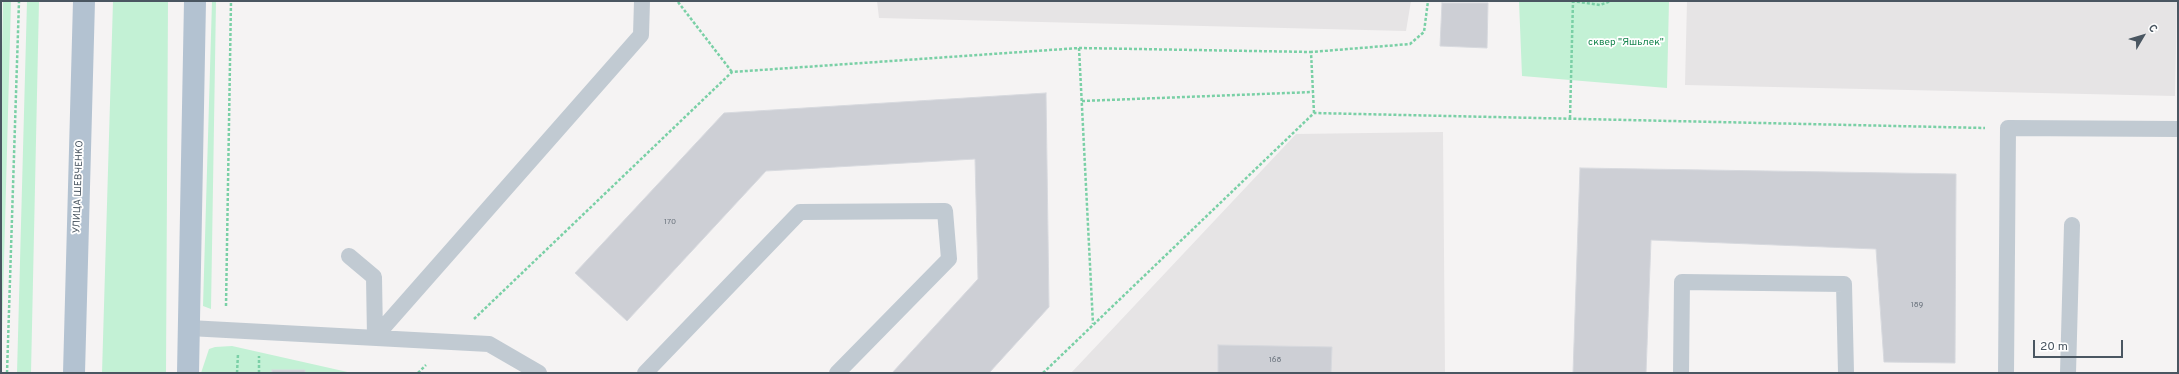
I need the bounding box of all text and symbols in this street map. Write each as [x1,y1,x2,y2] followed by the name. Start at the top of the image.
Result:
[2123,16,2163,56] north arrow
[2145,22,2160,36] text: С
[1588,37,1664,49] park label: сквер "Яшьлек"
[71,140,87,234] street label: УЛИЦА ШЕВЧЕНКО
[664,217,676,227] house number: 170
[1911,300,1923,310] house number: 189
[2035,332,2125,358] scale bar
[2040,339,2068,355] text: 20 m
[1269,355,1281,365] house number: 168

